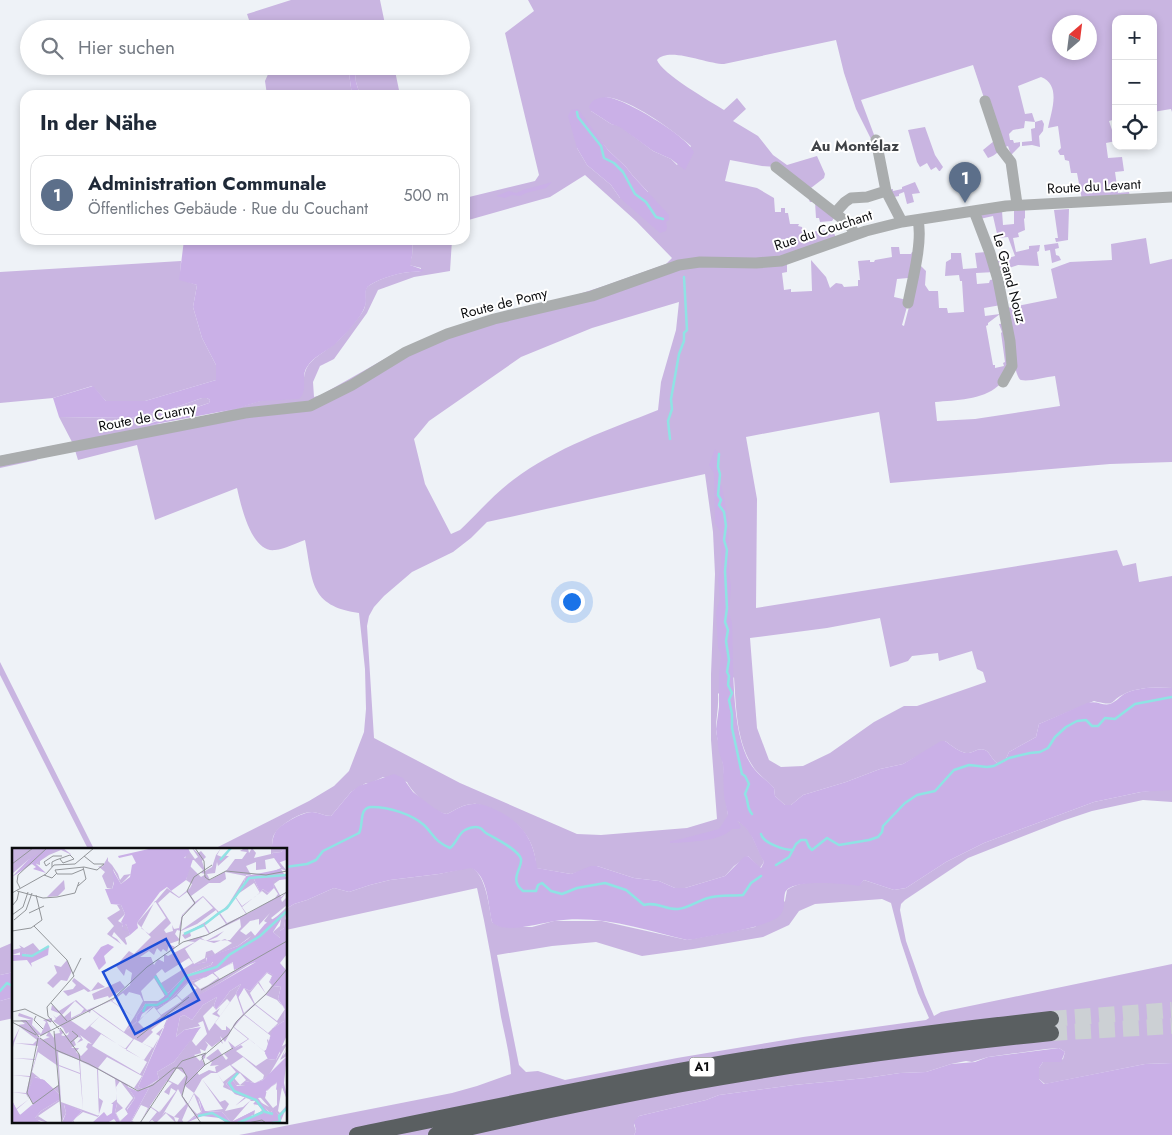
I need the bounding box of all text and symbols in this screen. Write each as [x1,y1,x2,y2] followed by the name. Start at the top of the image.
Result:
[1052,15,1097,60] north arrow
[1112,15,1157,150] map controls
[1112,15,1157,60] button: +
[20,20,470,75] search box
[38,34,66,62] icon: search
[78,34,175,61] text: Hier suchen
[1112,60,1157,105] button: −
[1112,105,1157,150] button: locate
[40,108,157,138] text: In der Nähe
[810,135,899,157] district label: Au Montélaz
[949,162,981,203] pin: 1
[88,170,326,197] text: Administration Communale
[1047,174,1142,198] street label: Route du Levant
[53,184,61,207] text: 1
[403,184,449,207] text: 500 m
[88,197,368,220] text: Öffentliches Gebäude · Rue du Couchant
[771,205,875,255] street label: Rue du Couchant
[988,231,1032,326] street label: Le Grand Nouz
[458,282,550,323] street label: Route de Pomy
[97,398,198,436] street label: Route de Cuarny
[559,589,585,615] your location
[12,848,288,1122] inset map
[690,1058,714,1076] road number: A1

